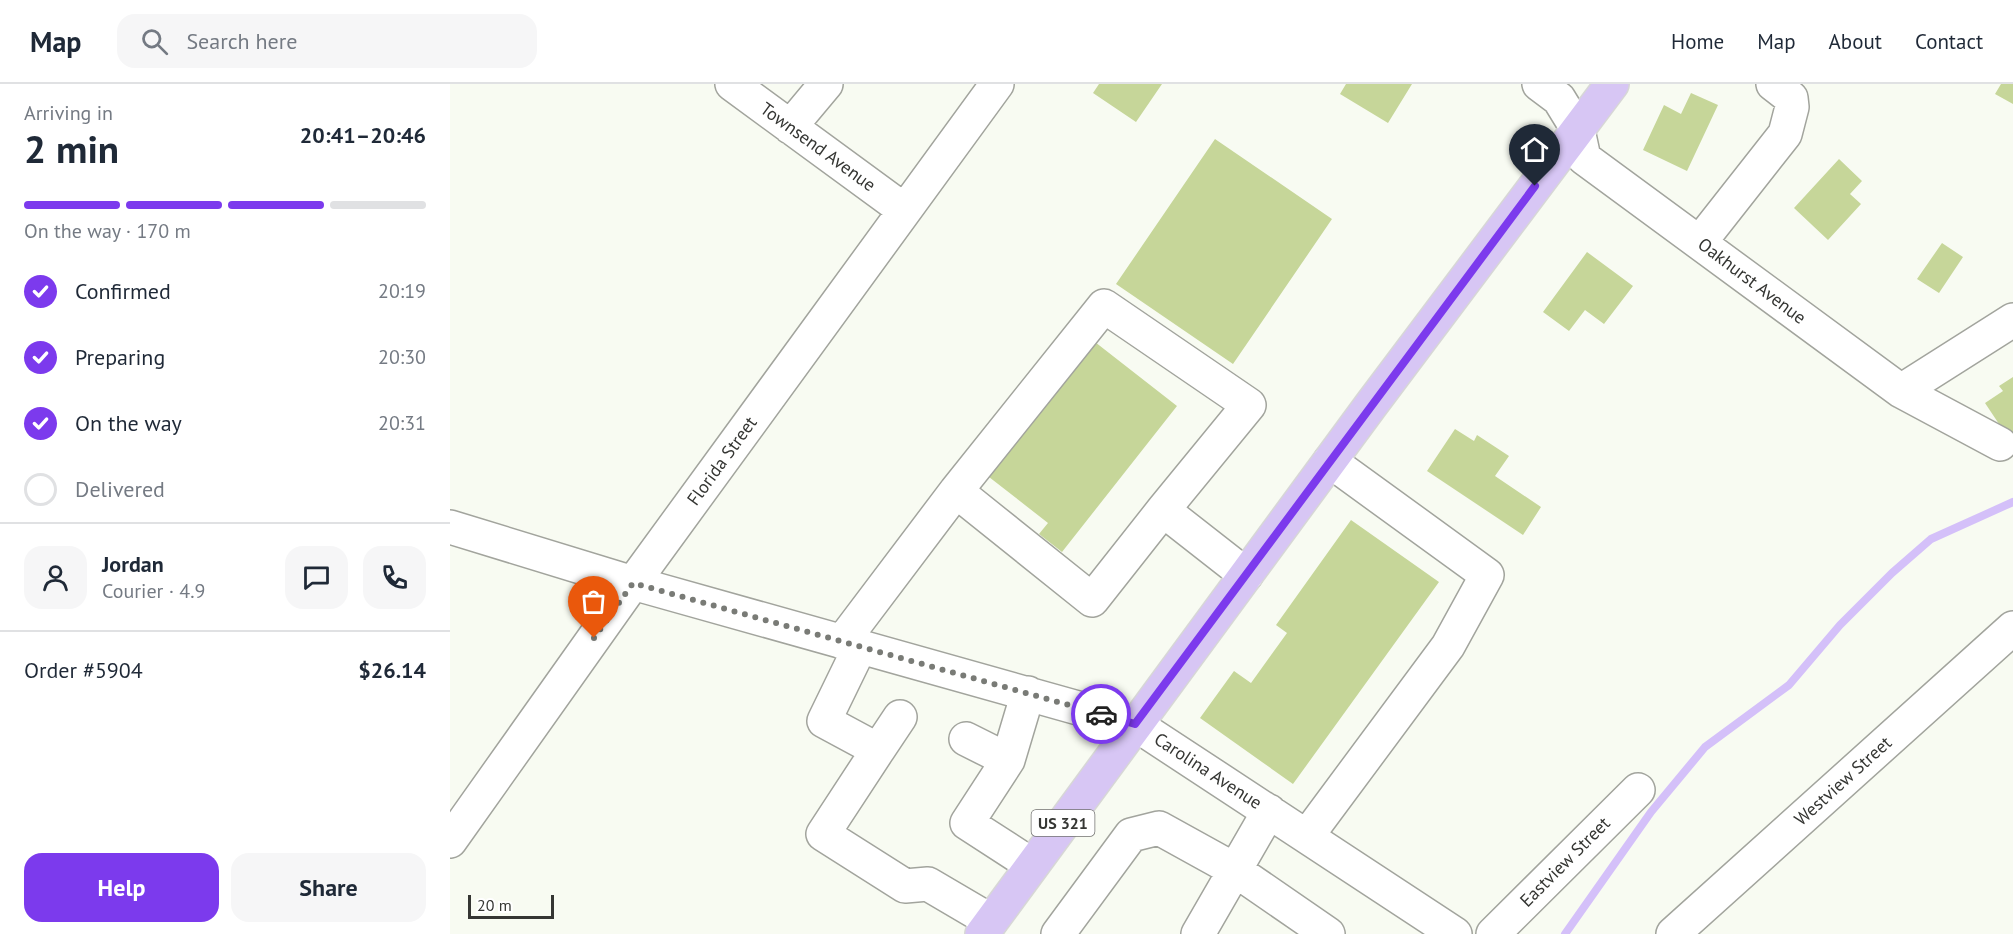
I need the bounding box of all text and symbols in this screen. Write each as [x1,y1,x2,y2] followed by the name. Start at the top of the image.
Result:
[117,14,537,68] search box
[30,23,81,60] text: Map
[138,25,171,58] icon: search
[186,27,297,55] text: Search here
[1671,28,1724,55] text: Home
[1757,28,1796,55] text: Map
[1829,28,1882,55] text: About
[1915,28,1983,55] text: Contact
[756,97,880,196] street label: Townsend Avenue
[24,100,113,126] text: Arriving in
[300,121,426,149] text: 20:41–20:46
[24,123,119,174] text: 2 min
[1509,124,1560,186] pin
[1518,133,1551,166] icon: home
[24,218,191,244] text: On the way · 170 m
[1694,232,1811,329] street label: Oakhurst Avenue
[24,275,57,308] icon: check
[75,277,171,305] text: Confirmed
[378,278,426,304] text: 20:19
[24,341,57,374] icon: check
[75,343,165,371] text: Preparing
[378,344,426,370] text: 20:30
[24,407,57,440] icon: check
[75,409,182,437] text: On the way
[378,410,426,436] text: 20:31
[682,412,762,510] street label: Florida Street
[75,475,165,503] text: Delivered
[24,546,87,609] button: person
[285,546,348,609] button: chat
[363,546,426,609] button: phone
[102,550,164,578] text: Jordan
[568,576,619,638] pin
[102,578,205,604] text: Courier · 4.9
[577,585,610,618] icon: bag
[24,656,143,684] text: Order #5904
[358,656,426,684] text: $26.14
[1071,684,1131,744] courier
[1085,698,1118,731] icon: car
[1150,727,1267,814] street label: Carolina Avenue
[1789,731,1896,830] street label: Westview Street
[1032,810,1094,836] road number: US 321
[1515,812,1615,912] street label: Eastview Street
[24,853,219,922] button: Help
[231,853,426,922] button: Share
[468,892,554,920] scale bar
[477,895,512,915] text: 20 m

